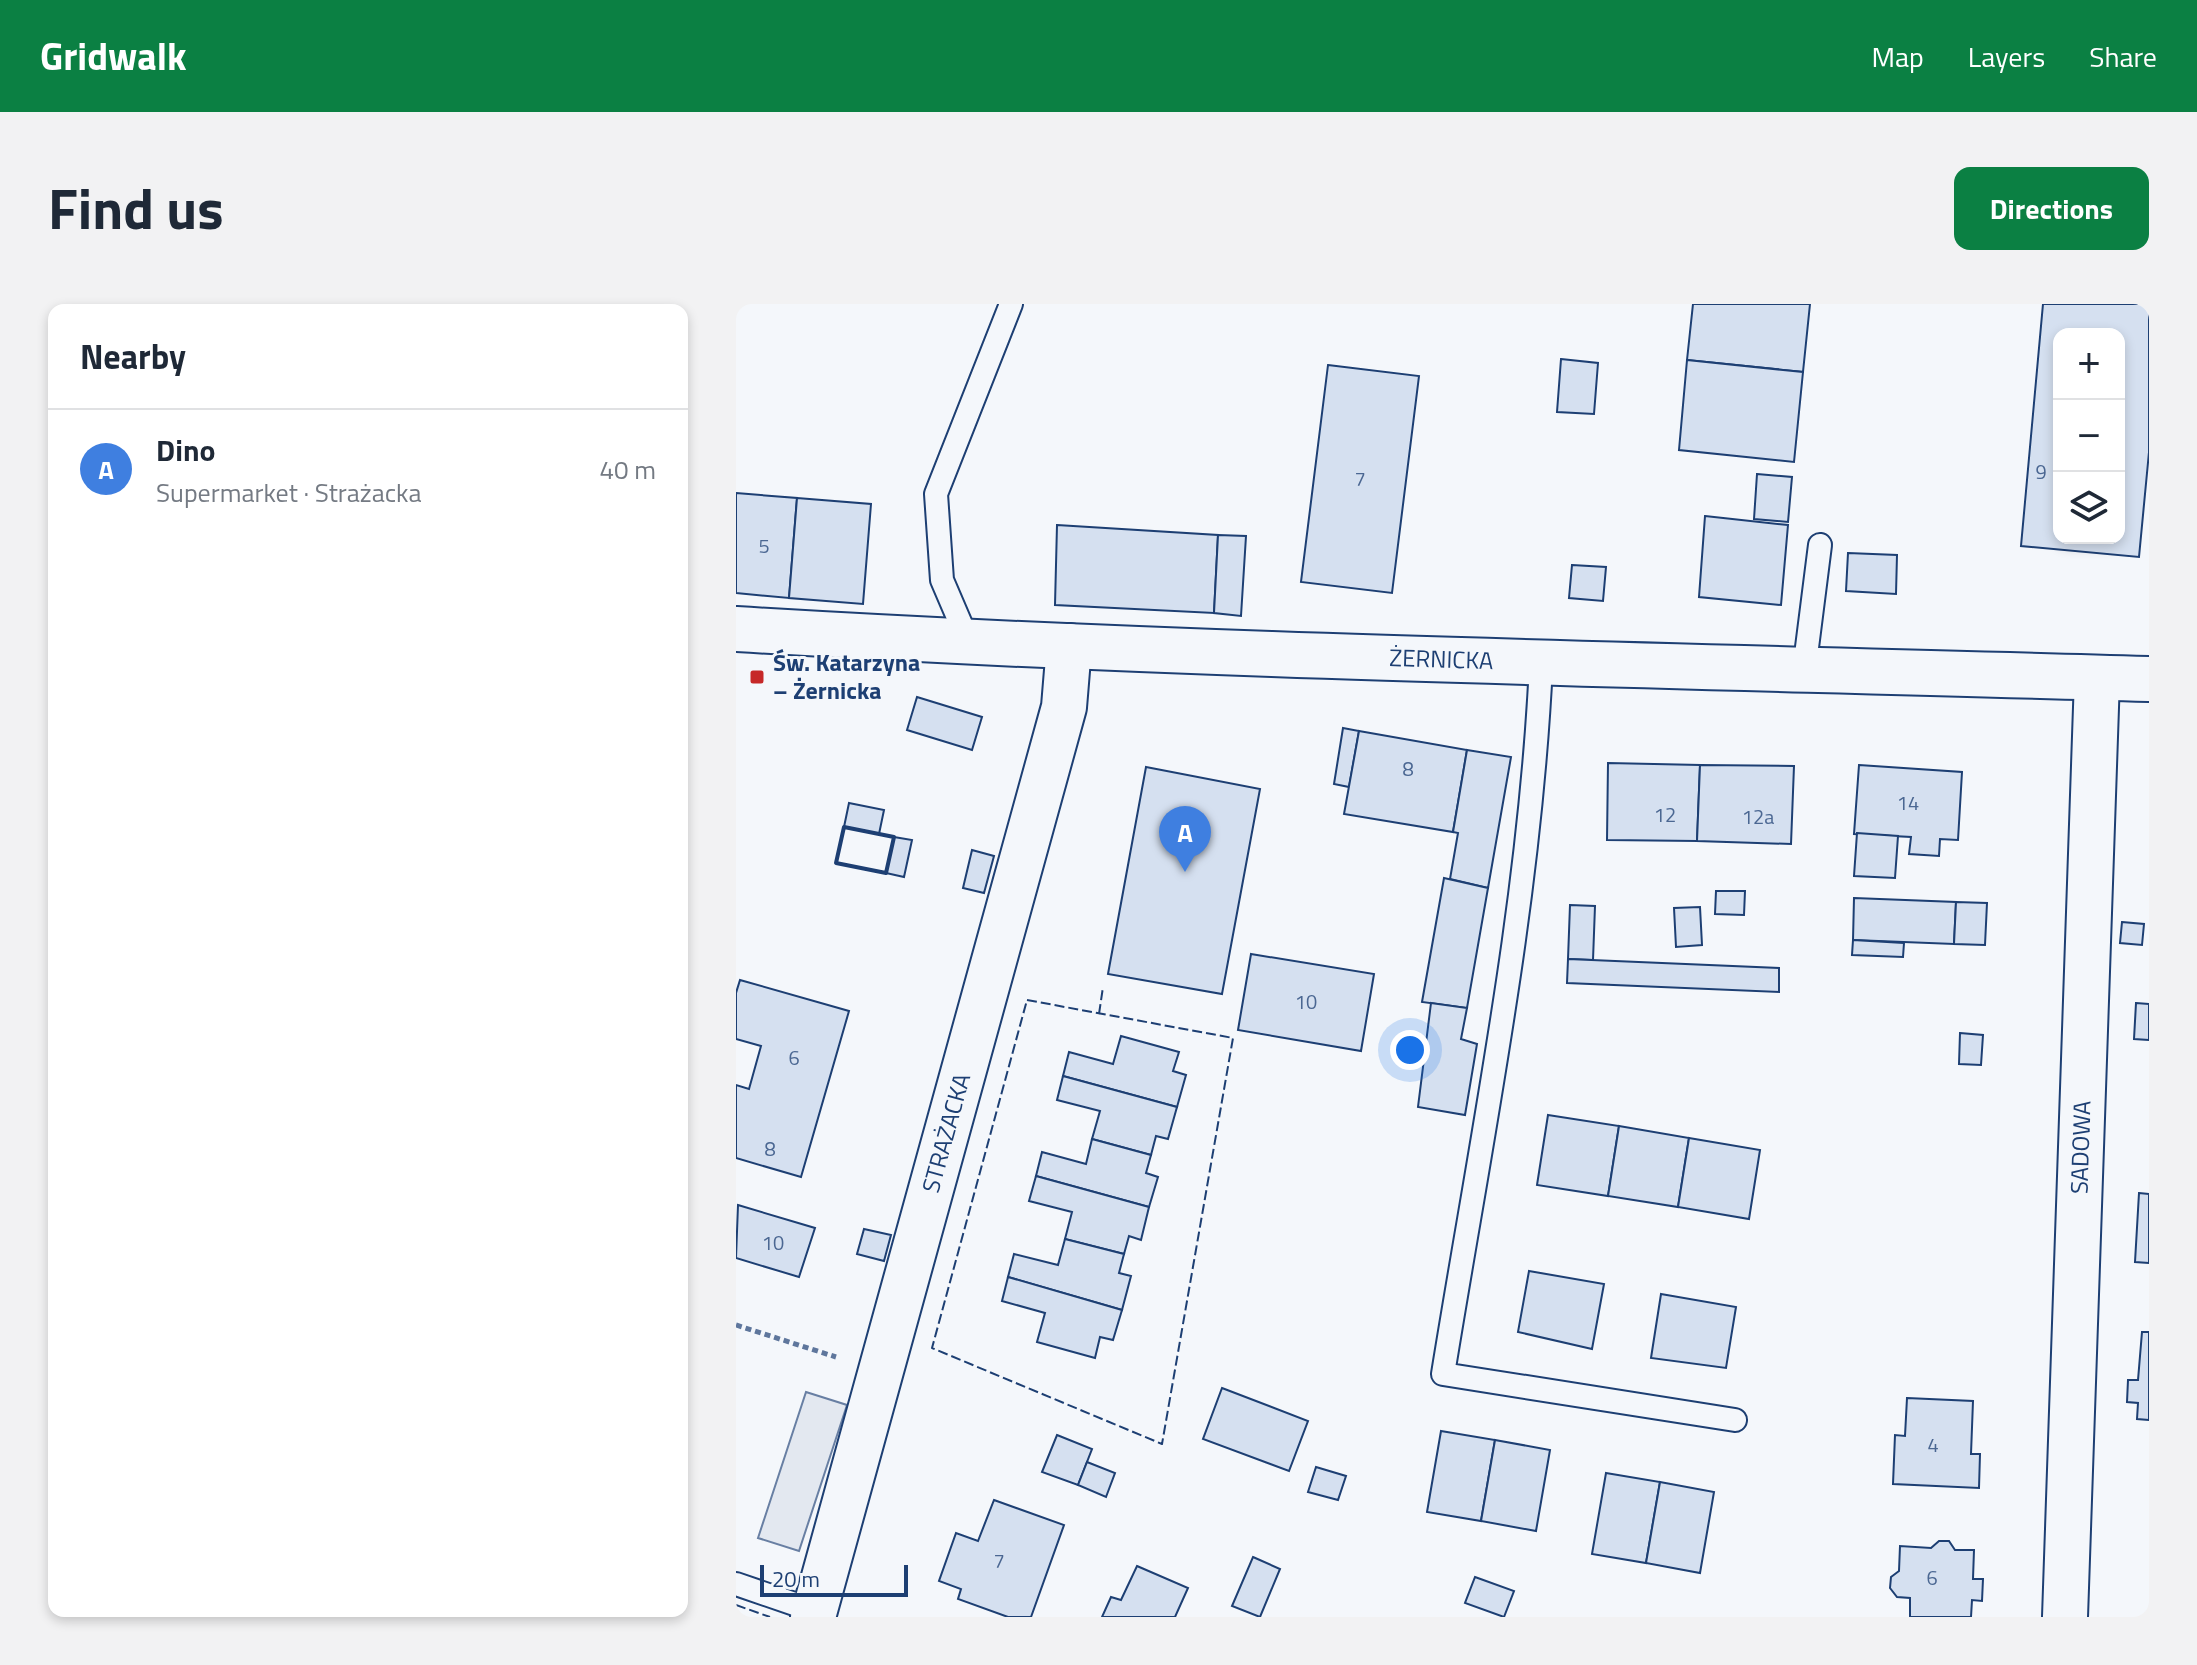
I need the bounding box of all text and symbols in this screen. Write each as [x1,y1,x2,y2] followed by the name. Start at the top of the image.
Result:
[40,27,187,85] text: Gridwalk
[1871,35,1924,78] text: Map
[1968,35,2045,78] text: Layers
[2089,35,2157,78] text: Share
[48,166,224,251] text: Find us
[1954,167,2149,250] button: Directions
[2053,328,2125,544] map controls
[2053,328,2125,400] button: +
[80,330,186,382] text: Nearby
[2053,400,2125,472] button: −
[156,427,215,473] text: Dino
[98,450,114,489] text: A
[599,450,656,489] text: 40 m
[2035,456,2047,487] house number: 9
[1354,463,1366,494] house number: 7
[2053,472,2125,544] button: layers
[156,473,421,512] text: Supermarket · Strażacka
[758,530,770,561] house number: 5
[1389,639,1494,678] street label: ŻERNICKA
[773,644,920,708] place label: Św. Katarzyna – Żernicka
[748,668,766,686] marker: Św. Katarzyna – Żernicka
[1402,753,1414,784] house number: 8
[1897,787,1919,818] house number: 14
[1654,799,1676,830] house number: 12
[1742,801,1774,832] house number: 12a
[1159,806,1211,872] pin: A
[1295,986,1317,1017] house number: 10
[1390,1030,1430,1070] your location
[788,1042,800,1073] house number: 6
[912,1069,979,1197] street label: STRAŻACKA
[2060,1100,2100,1195] street label: SADOWA
[764,1133,776,1164] house number: 8
[762,1227,784,1258] house number: 10
[1927,1429,1939,1460] house number: 4
[993,1545,1005,1576] house number: 7
[760,1561,908,1597] scale bar
[772,1562,820,1596] text: 20 m
[1926,1562,1938,1593] house number: 6

